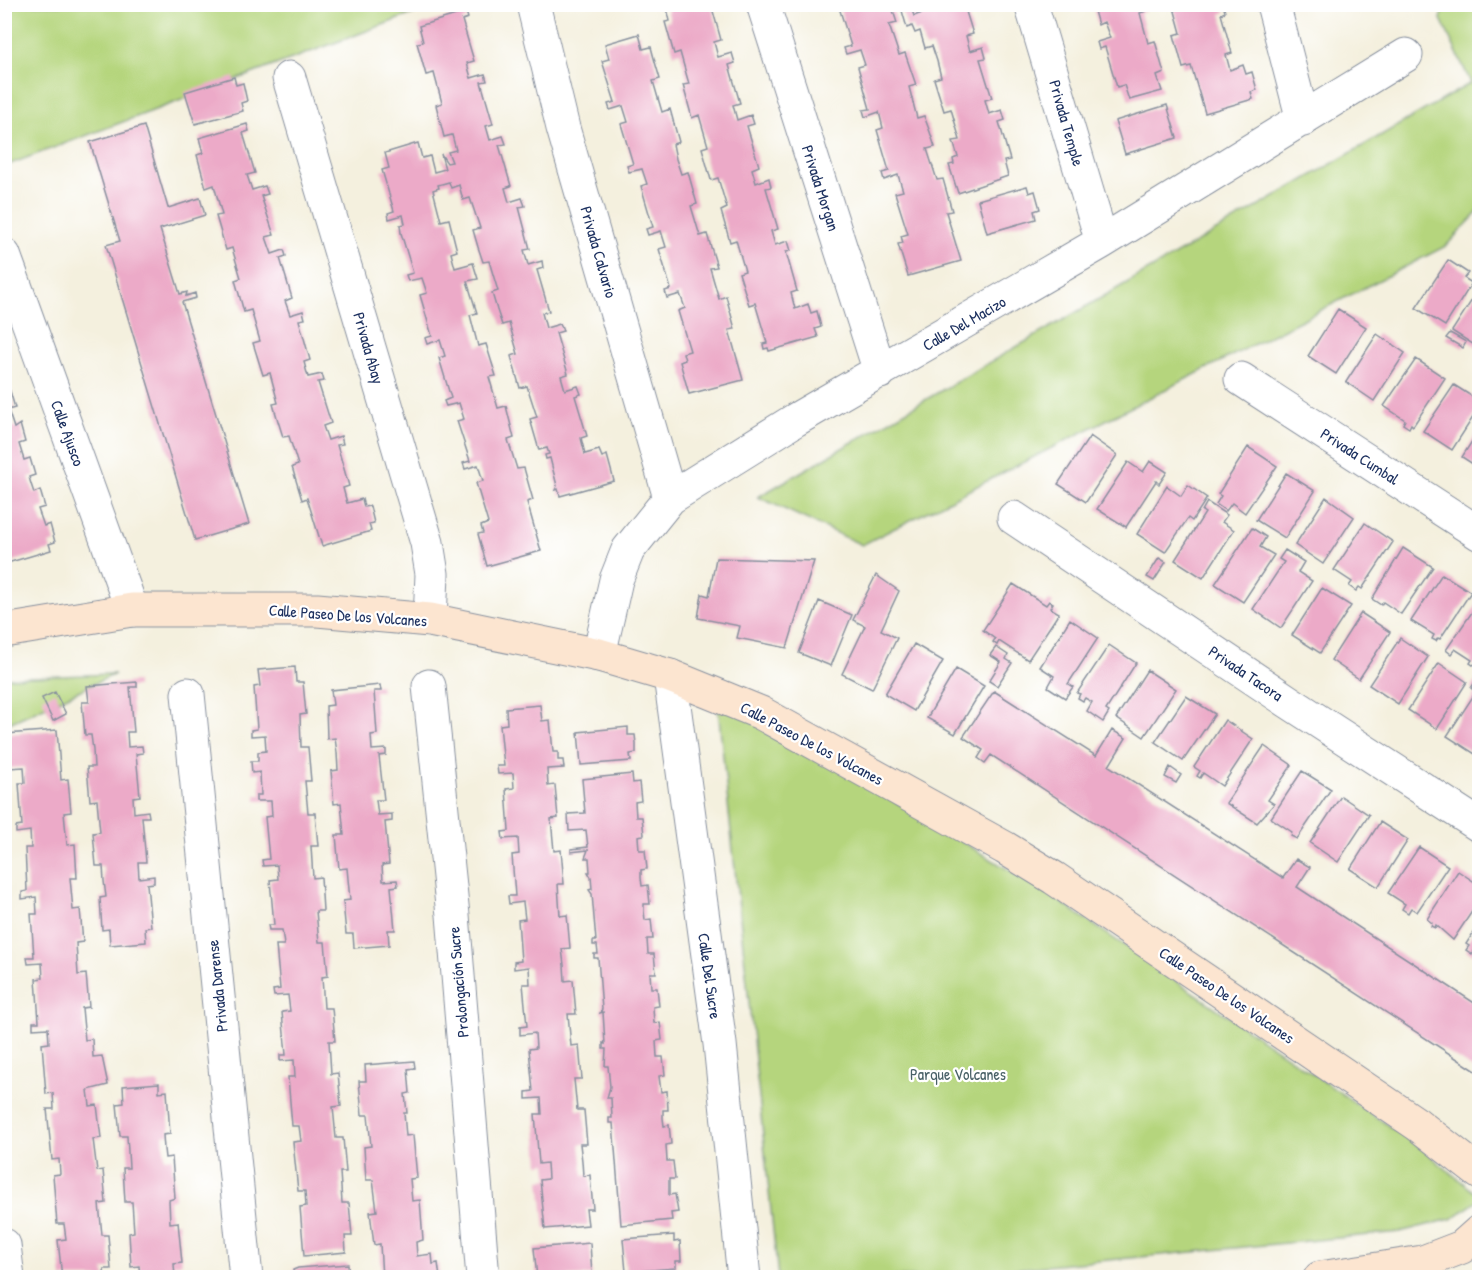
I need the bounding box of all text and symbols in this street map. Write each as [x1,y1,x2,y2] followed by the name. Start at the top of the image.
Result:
[1044,77,1090,169] street label: Privada Temple
[797,142,845,234] street label: Privada Morgan
[575,204,623,301] street label: Privada Calvario
[918,290,1010,356] street label: Calle Del Macizo
[348,310,390,387] street label: Privada Abay
[46,397,90,470] street label: Calle Ajusco
[1316,422,1404,490] street label: Privada Cumbal
[268,598,428,632] street label: Calle Paseo De los Volcanes
[1205,640,1287,706] street label: Privada Tacora
[737,696,887,790] street label: Calle Paseo De los Volcanes
[442,925,474,1038] street label: Prolongación Sucre
[693,932,727,1021] street label: Calle Del Sucre
[201,938,233,1033] street label: Privada Darense
[1155,941,1299,1049] street label: Calle Paseo De los Volcanes
[910,1063,1006,1085] park label: Parque Volcanes

